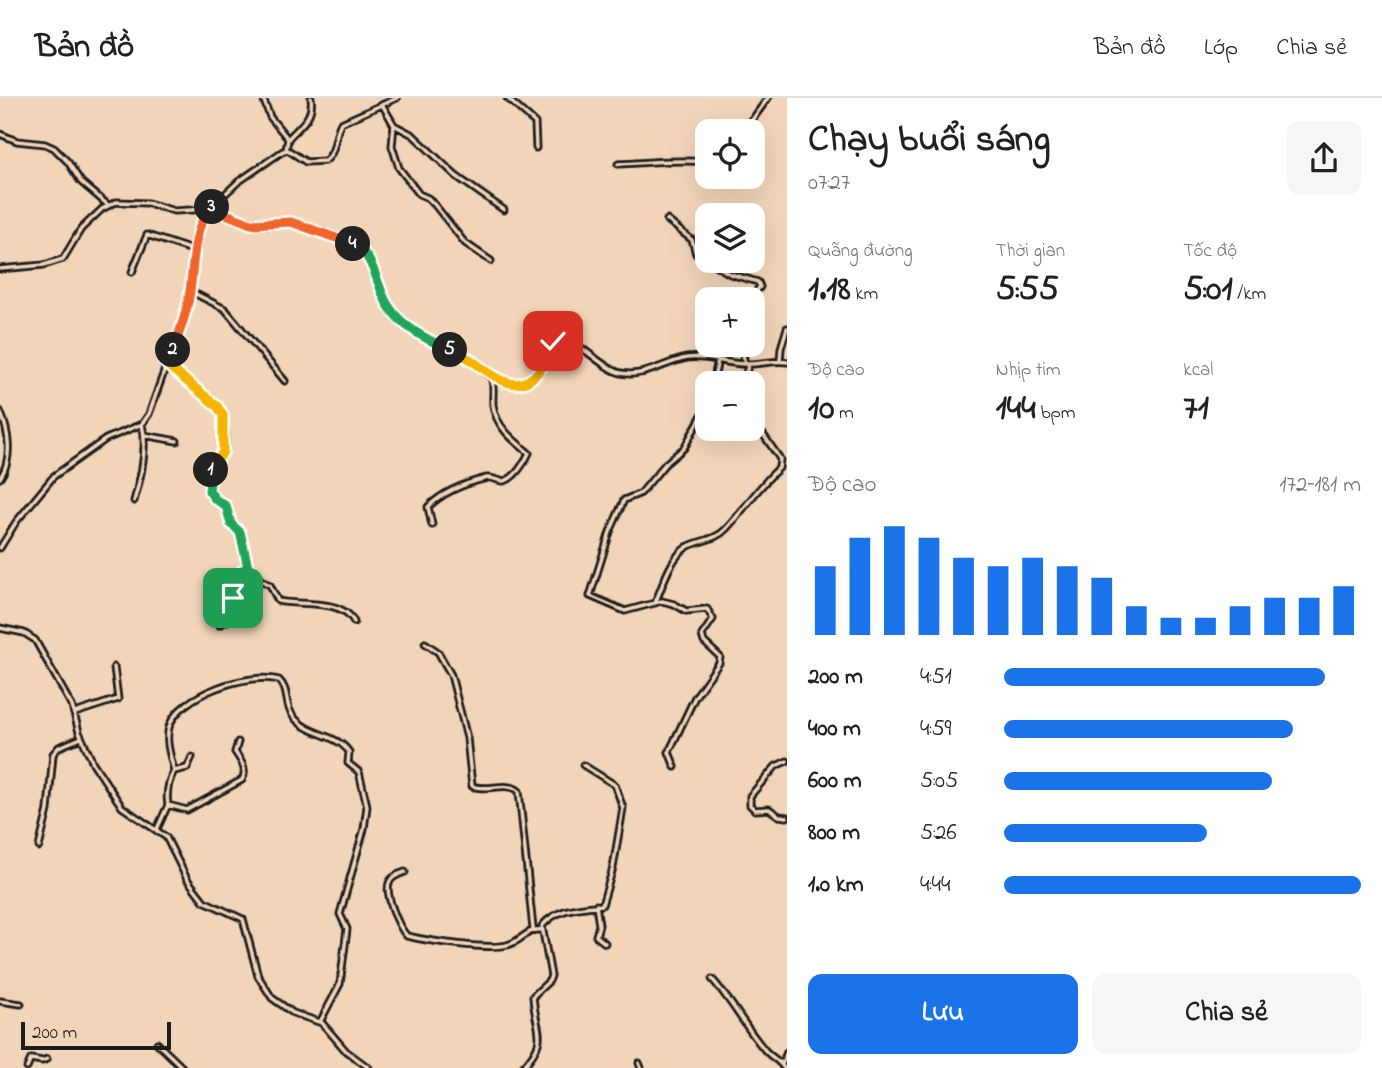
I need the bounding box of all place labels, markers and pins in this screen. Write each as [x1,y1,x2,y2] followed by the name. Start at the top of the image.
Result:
[194,190,230,224] pin: 3
[336,226,370,262] pin: 4
[523,311,583,371] pin
[156,332,190,368] pin: 2
[433,332,468,368] pin: 5
[194,452,228,488] pin: 1
[203,568,263,628] pin

